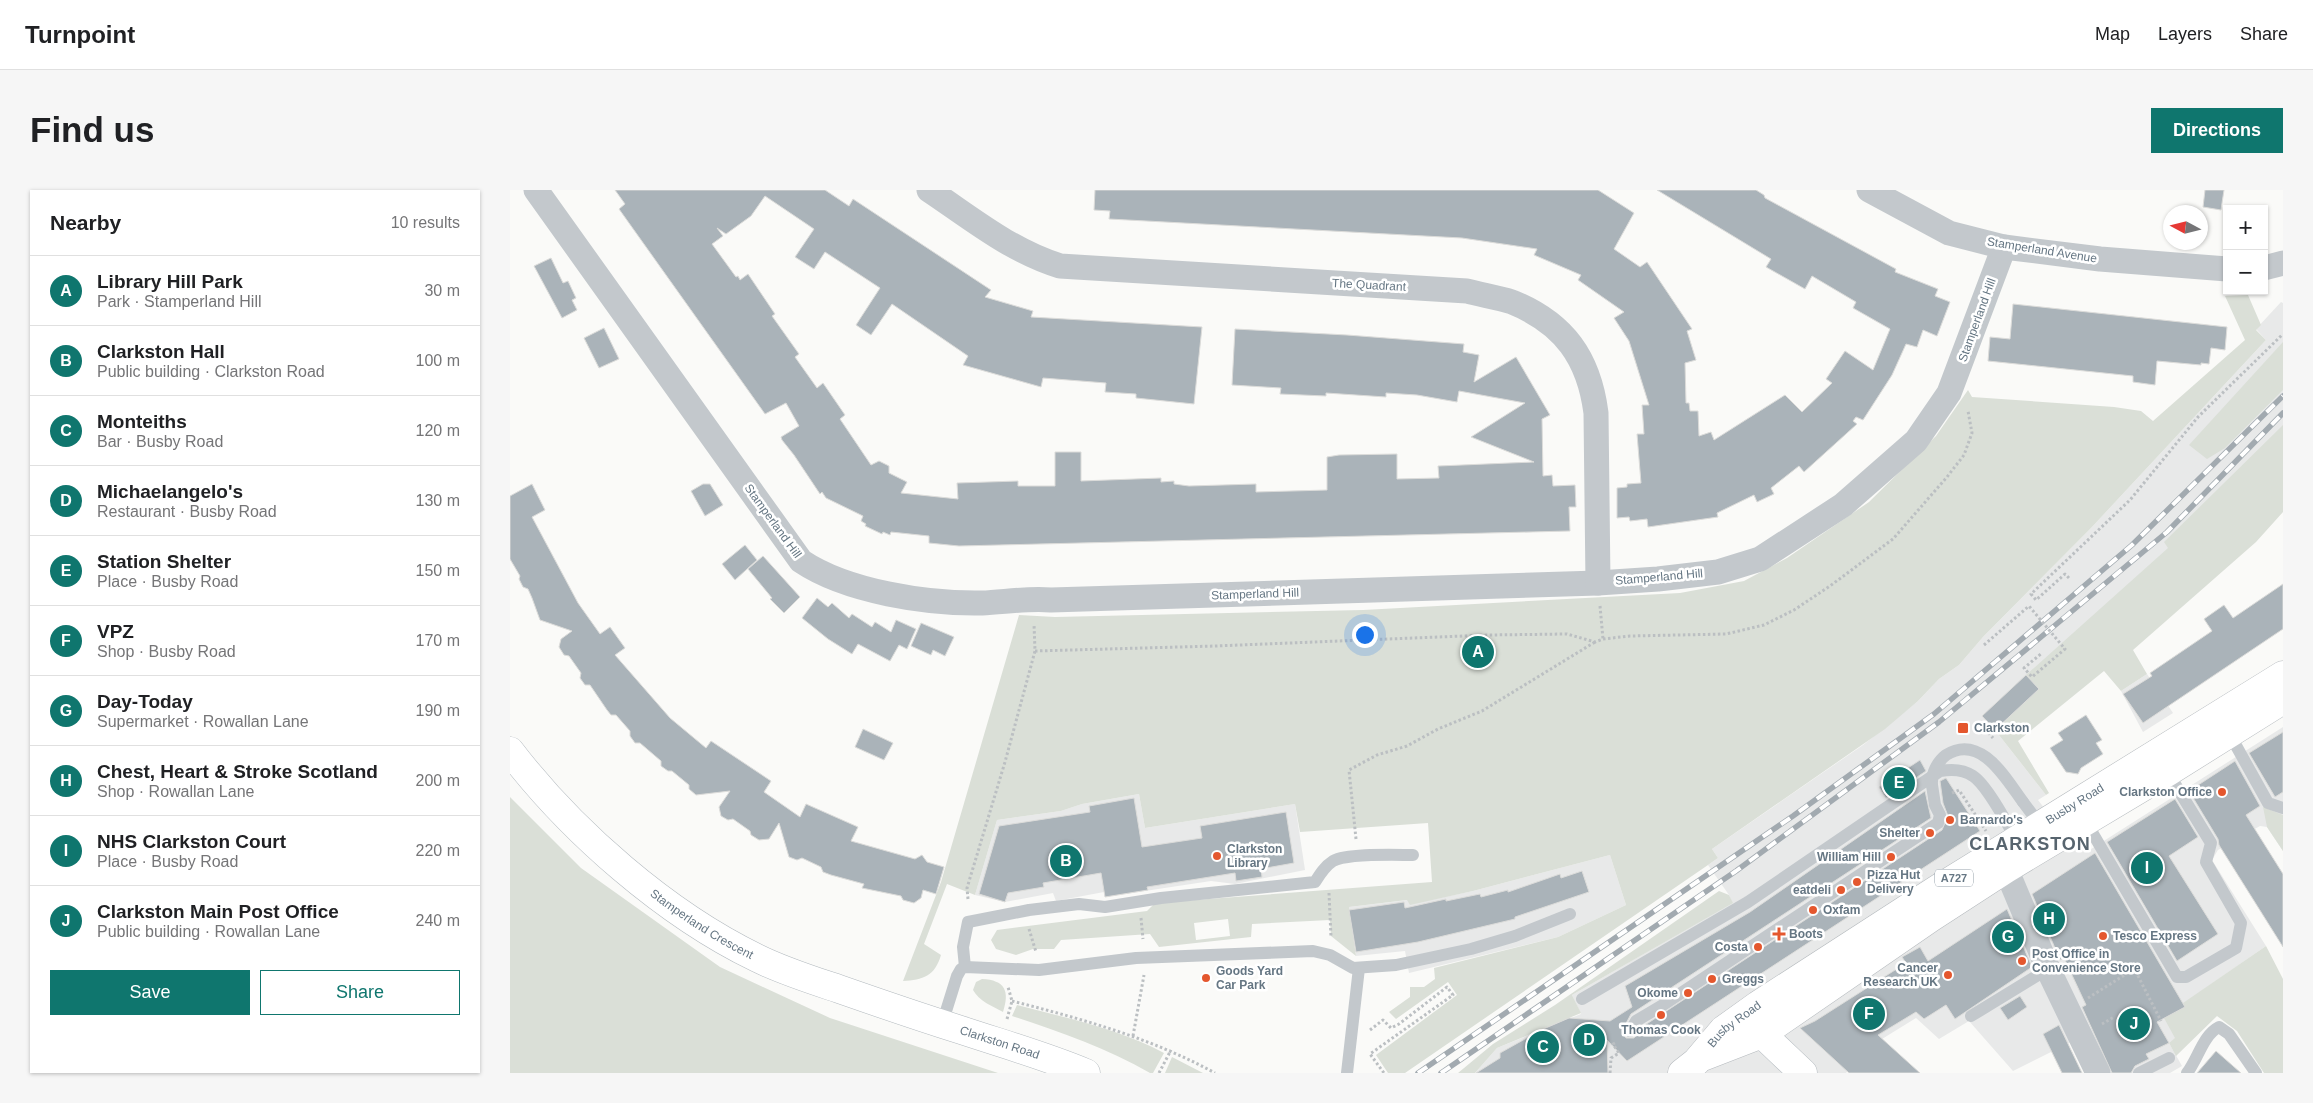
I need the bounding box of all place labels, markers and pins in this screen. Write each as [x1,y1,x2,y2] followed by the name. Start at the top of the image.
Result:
[1462,633,1494,671] pin: A
[1956,721,1970,735] marker: Clarkston
[1974,721,2029,735] place label: Clarkston
[1883,764,1915,802] pin: E
[2119,785,2212,799] place label: Clarkston Office
[2216,786,2228,798] marker: Clarkston Office
[1960,813,2023,827] place label: Barnardo's
[1944,814,1956,826] marker: Barnardo's
[1879,826,1920,840] place label: Shelter
[1924,827,1936,839] marker: Shelter
[1050,842,1082,880] pin: B
[1227,842,1282,870] place label: Clarkston Library
[2131,849,2163,887] pin: I
[1211,850,1223,862] marker: Clarkston Library
[1817,850,1881,864] place label: William Hill
[1885,851,1897,863] marker: William Hill
[1867,868,1920,896] place label: Pizza Hut Delivery
[1851,876,1863,888] marker: Pizza Hut Delivery
[1793,883,1831,897] place label: eatdeli
[1835,884,1847,896] marker: eatdeli
[2033,900,2065,938] pin: H
[1823,903,1860,917] place label: Oxfam
[1807,904,1819,916] marker: Oxfam
[1992,918,2024,956] pin: G
[1789,927,1823,941] place label: Boots
[1773,928,1785,940] marker: Boots
[2113,929,2197,943] place label: Tesco Express
[2097,930,2109,942] marker: Tesco Express
[1715,940,1748,954] place label: Costa
[1752,941,1764,953] marker: Costa
[2032,947,2141,975] place label: Post Office in Convenience Store
[2016,955,2028,967] marker: Post Office in Convenience Store
[1863,961,1938,989] place label: Cancer Research UK
[1216,964,1283,992] place label: Goods Yard Car Park
[1942,969,1954,981] marker: Cancer Research UK
[1200,972,1212,984] marker: Goods Yard Car Park
[1722,972,1764,986] place label: Greggs
[1706,973,1718,985] marker: Greggs
[1637,986,1678,1000] place label: Okome
[1682,987,1694,999] marker: Okome
[1853,995,1885,1033] pin: F
[2118,1005,2150,1043] pin: J
[1655,1009,1667,1021] marker: Thomas Cook
[1573,1021,1605,1059] pin: D
[1621,1023,1701,1037] place label: Thomas Cook
[1527,1028,1559,1066] pin: C

